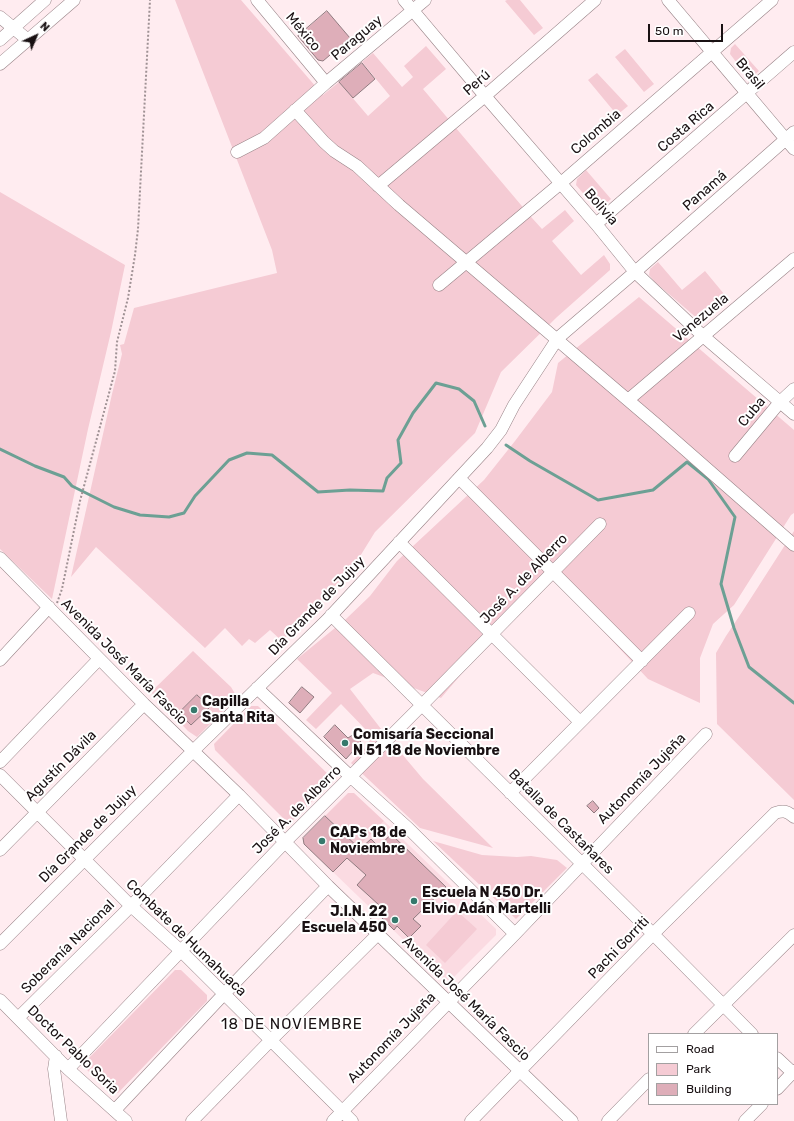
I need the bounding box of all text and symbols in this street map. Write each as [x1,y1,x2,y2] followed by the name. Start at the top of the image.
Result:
[282,9,324,55] street label: México
[328,12,386,64] street label: Paraguay
[16,16,56,56] north arrow
[650,16,725,42] scale bar
[37,20,52,34] text: N
[655,24,683,38] text: 50 m
[732,55,768,93] street label: Brasil
[460,67,494,99] street label: Perú
[654,98,718,156] street label: Costa Rica
[568,106,624,158] street label: Colombia
[680,167,730,215] street label: Panamá
[581,185,621,229] street label: Bolivia
[670,290,732,346] street label: Venezuela
[735,394,769,430] street label: Cuba
[477,530,571,628] street label: José A. de Alberro
[265,553,369,659] street label: Día Grande de Jujuy
[57,595,191,729] street label: Avenida José María Fascio
[202,694,275,726] place label: Capilla Santa Rita
[189,705,199,715] marker: Capilla Santa Rita
[22,727,100,805] street label: Agustín Dávila
[353,727,500,760] place label: Comisaría Seccional N 51 18 de Noviembre
[594,730,690,828] street label: Autonomía Jujeña
[340,738,350,748] marker: Comisaría Seccional N 51 18 de Noviembre
[249,762,345,858] street label: José A. de Alberro
[505,766,617,878] street label: Batalla de Castañares
[36,782,140,886] street label: Día Grande de Jujuy
[330,825,406,858] place label: CAPs 18 de Noviembre
[317,836,327,846] marker: CAPs 18 de Noviembre
[122,876,250,1000] street label: Combate de Humahuaca
[422,885,551,918] place label: Escuela N 450 Dr. Elvio Adán Martelli
[409,896,419,906] marker: Escuela N 450 Dr. Elvio Adán Martelli
[18,897,118,997] street label: Soberanía Nacional
[301,904,387,936] place label: J.I.N. 22 Escuela 450
[585,913,653,983] street label: Pachi Gorriti
[390,915,400,925] marker: J.I.N. 22 Escuela 450
[398,933,534,1065] street label: Avenida José María Fascio
[344,989,440,1087] street label: Autonomía Jujeña
[24,1002,122,1098] street label: Doctor Pablo Soria
[221,1016,363,1034] district label: 18 DE NOVIEMBRE
[648,1033,778,1105] legend
[686,1042,714,1056] text: Road
[686,1062,711,1076] text: Park
[686,1082,732,1096] text: Building

